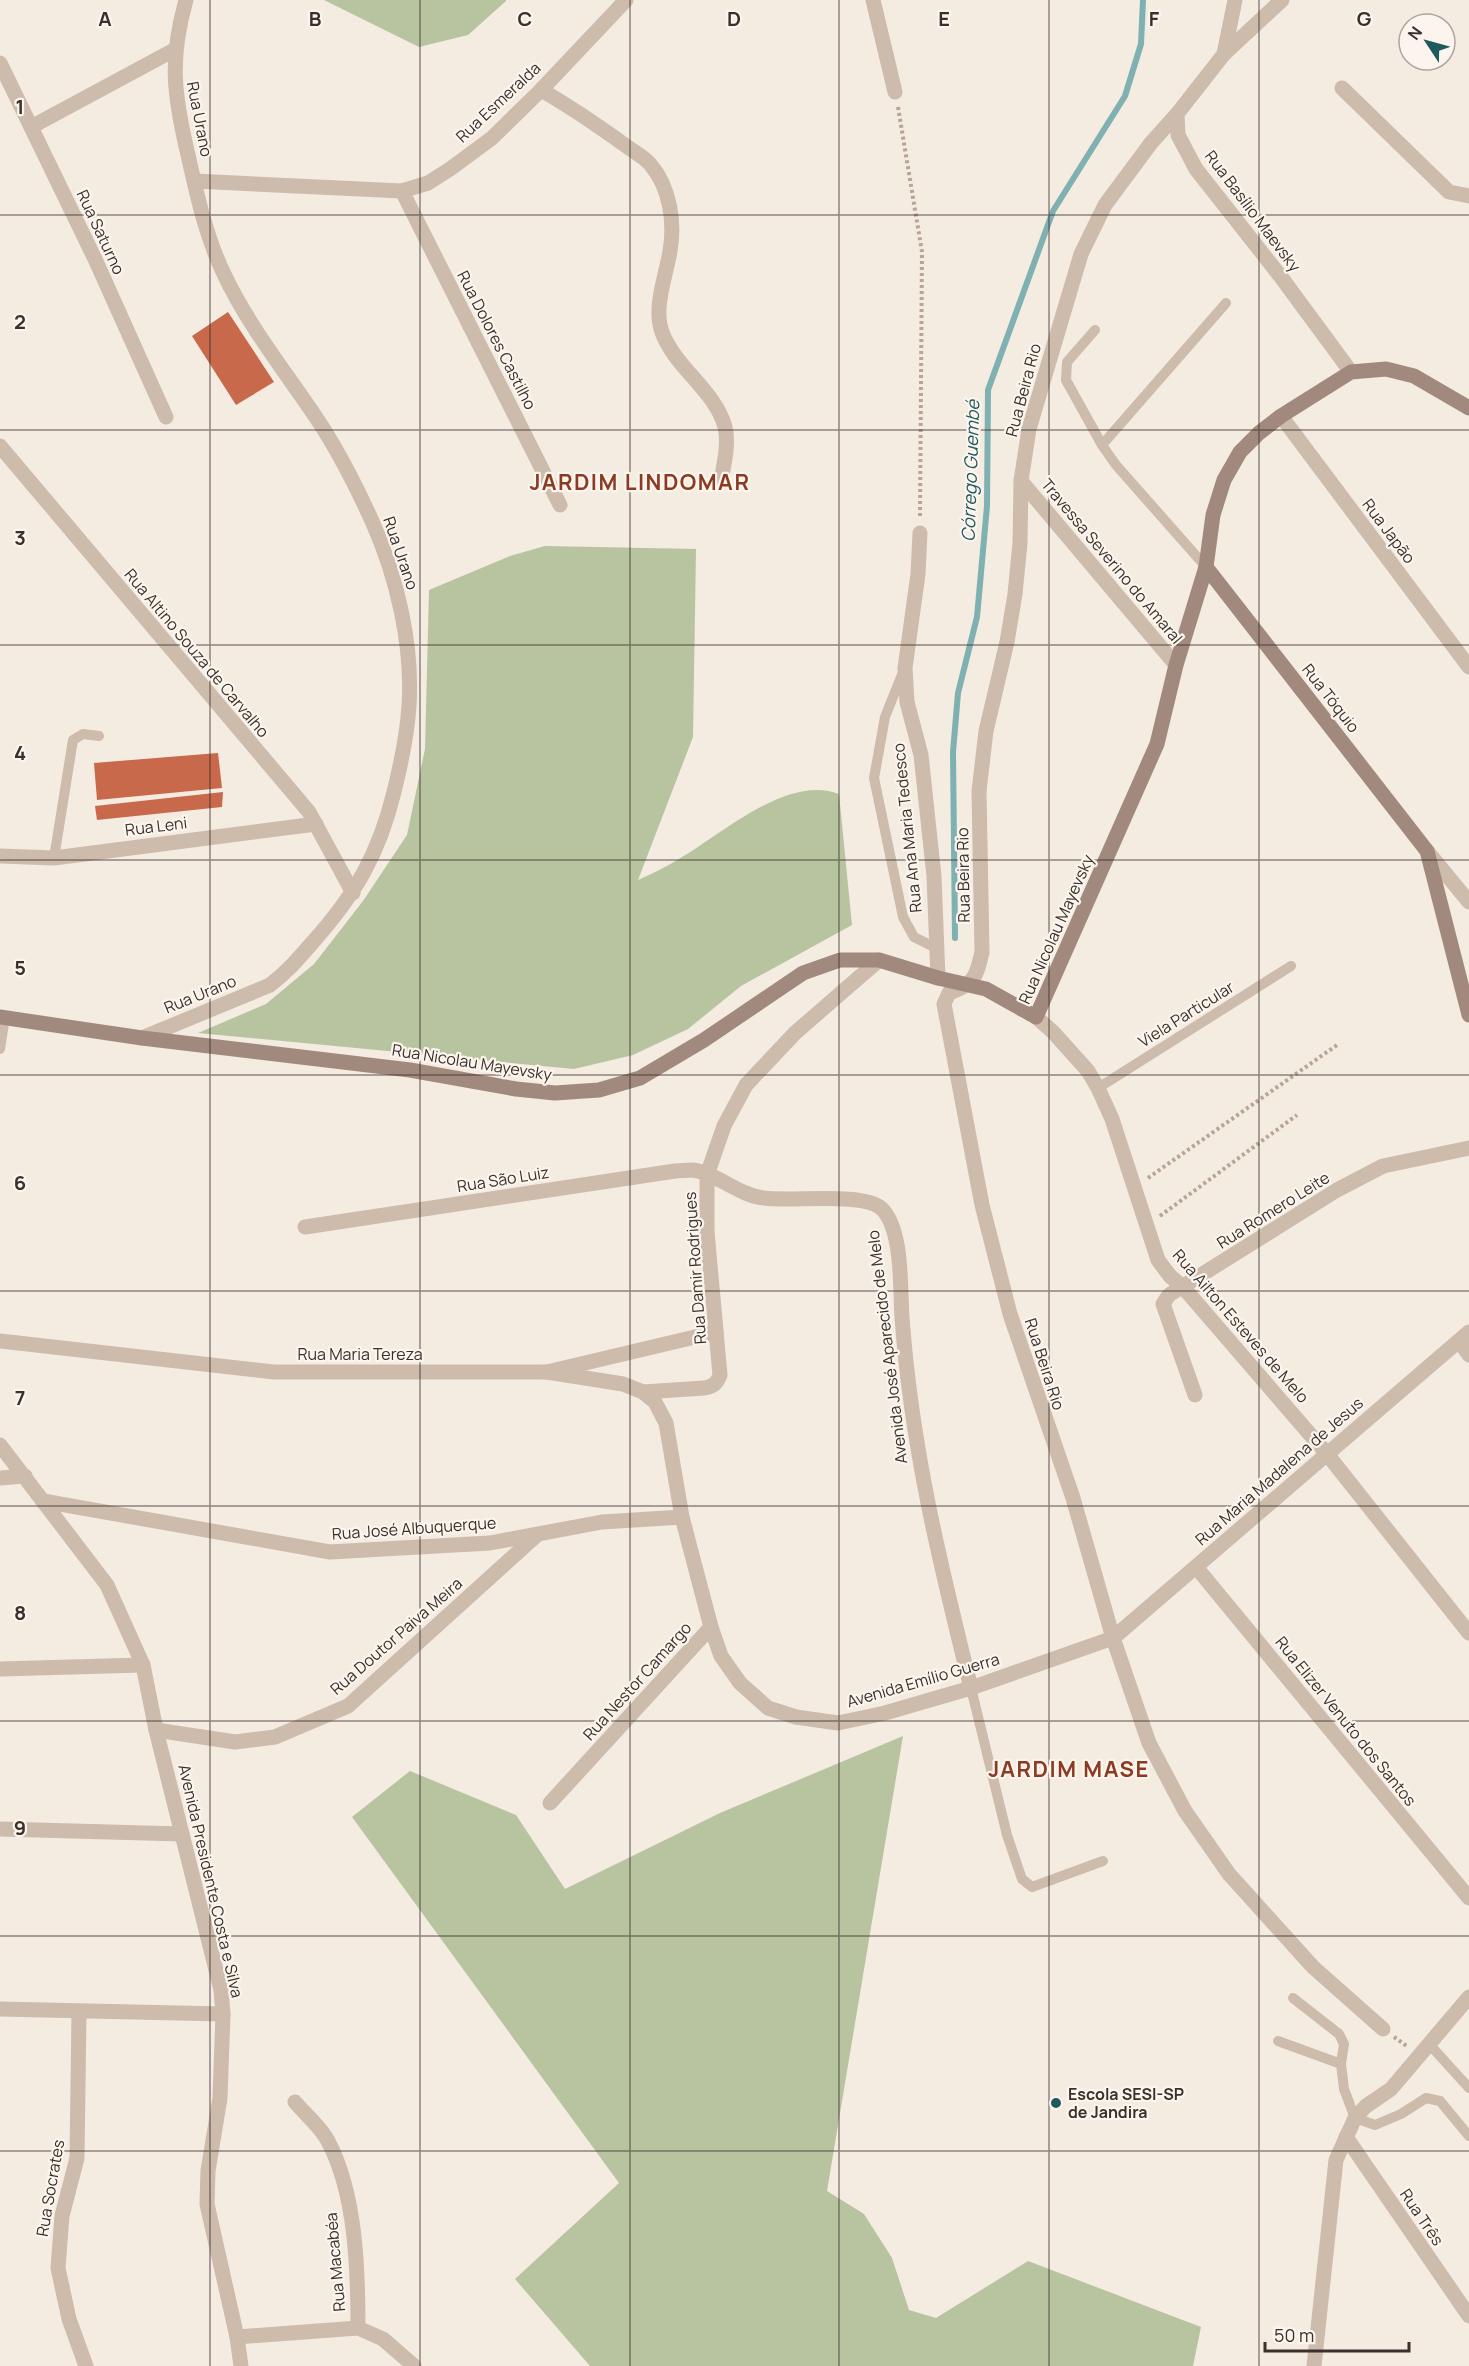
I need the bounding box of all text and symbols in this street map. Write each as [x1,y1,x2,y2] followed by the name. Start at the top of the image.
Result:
[98,5,112,32] text: A
[309,5,322,32] text: B
[518,5,532,32] text: C
[727,5,741,32] text: D
[938,5,950,32] text: E
[1149,5,1160,32] text: F
[1357,5,1372,32] text: G
[1397,12,1457,72] north arrow
[1403,22,1427,44] text: N
[451,57,545,147] street label: Rua Esmeralda
[182,80,218,158] street label: Rua Urano
[16,93,24,120] text: 1
[1200,146,1306,277] street label: Rua Basílio Maevsky
[72,186,130,278] street label: Rua Saturno
[452,267,542,413] street label: Rua Dolores Castilho
[14,308,26,335] text: 2
[1000,341,1046,439] street label: Rua Beira Rio
[956,398,985,542] water label: Córrego Guembé
[530,467,750,497] district label: JARDIM LINDOMAR
[1036,474,1188,648] street label: Travessa Severino do Amaral
[1357,494,1421,568] street label: Rua Japão
[378,513,424,593] street label: Rua Urano
[14,524,26,551] text: 3
[120,564,274,742] street label: Rua Altino Souza de Carvalho
[1297,659,1365,737] street label: Rua Tóquio
[14,739,26,766] text: 4
[887,742,927,914] street label: Rua Ana Maria Tedesco
[124,811,188,841] street label: Rua Leni
[951,827,975,923] street label: Rua Beira Rio
[1013,850,1099,1007] street label: Rua Nicolau Mayevsky
[14,954,26,981] text: 5
[161,970,239,1018] street label: Rua Urano
[1134,976,1238,1052] street label: Viela Particular
[391,1039,554,1086] street label: Rua Nicolau Mayevsky
[455,1161,551,1197] street label: Rua São Luiz
[1212,1166,1334,1254] street label: Rua Romero Leite
[14,1169,26,1196] text: 6
[679,1191,711,1345] street label: Rua Damir Rodrigues
[862,1229,912,1465] street label: Avenida José Aparecido de Melo
[1168,1244,1314,1408] street label: Rua Ailton Esteves de Melo
[1020,1315,1070,1413] street label: Rua Beira Rio
[297,1343,423,1365] street label: Rua Maria Tereza
[15,1384,25,1411] text: 7
[1190,1392,1368,1550] street label: Rua Maria Madalena de Jesus
[331,1511,497,1545] street label: Rua José Albuquerque
[325,1572,467,1700] street label: Rua Doutor Paiva Meira
[14,1599,26,1626] text: 8
[578,1617,696,1745] street label: Rua Nestor Camargo
[1271,1631,1421,1811] street label: Rua Elizer Venuto dos Santos
[844,1648,1002,1712] street label: Avenida Emílio Guerra
[988,1754,1150,1784] district label: JARDIM MASE
[173,1762,249,2000] street label: Avenida Presidente Costa e Silva
[14,1814,26,1841] text: 9
[1068,2083,1184,2123] place label: Escola SESI-SP de Jandira
[1049,2096,1063,2110] marker: Escola SESI-SP de Jandira
[31,2138,69,2238] street label: Rua Socrates
[1395,2184,1449,2250] street label: Rua Três
[320,2212,350,2312] street label: Rua Macabéa
[1265,2315,1409,2353] scale bar
[1274,2323,1314,2347] text: 50 m

